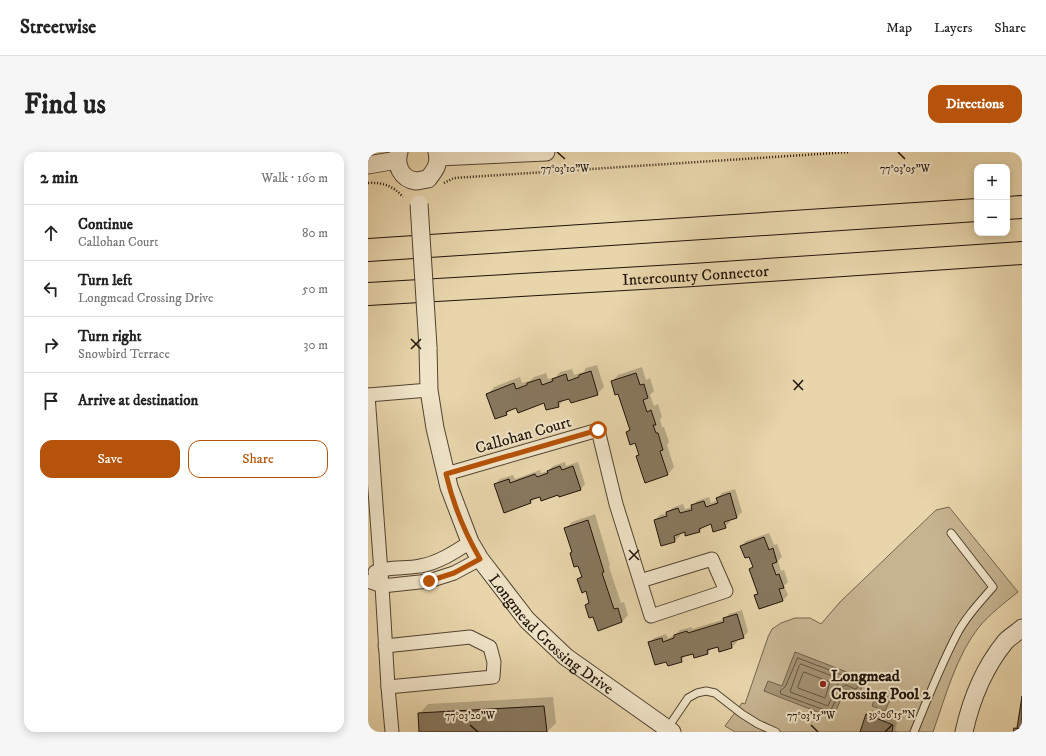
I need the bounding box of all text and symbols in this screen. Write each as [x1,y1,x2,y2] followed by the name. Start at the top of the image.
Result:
[20,16,96,39] text: Streetwise
[886,19,912,37] text: Map
[934,19,972,37] text: Layers
[994,19,1026,37] text: Share
[928,85,1022,123] button: Directions
[24,87,106,122] text: Find us
[541,163,590,175] text: 77°03'10"W
[880,163,931,175] text: 77°03'05"W
[974,164,1010,236] map controls
[974,164,1010,200] button: +
[40,167,78,189] text: 2 min
[261,170,328,186] text: Walk · 160 m
[974,200,1010,236] button: −
[78,215,133,234] text: Continue
[40,222,62,244] icon: ahead
[302,225,328,241] text: 80 m
[78,234,158,250] text: Callohan Court
[622,261,769,290] street label: Intercounty Connector
[78,271,132,290] text: Turn left
[40,278,62,300] icon: left
[302,281,328,297] text: 50 m
[78,290,213,306] text: Longmead Crossing Drive
[78,327,141,346] text: Turn right
[40,334,62,356] icon: right
[304,337,328,353] text: 30 m
[78,346,170,362] text: Snowbird Terrace
[40,390,62,412] icon: arrive
[78,391,198,410] text: Arrive at destination
[473,412,574,458] street label: Callohan Court
[589,421,607,439] route start
[40,440,180,478] button: Save
[188,440,328,478] button: Share
[484,570,618,699] street label: Longmead Crossing Drive
[420,572,438,590] route end
[831,666,931,704] place label: Longmead Crossing Pool 2
[818,679,828,689] marker: Longmead Crossing Pool 2
[869,709,915,721] text: 39°06'15"N
[445,710,496,722] text: 77°03'20"W
[787,710,836,722] text: 77°03'15"W

